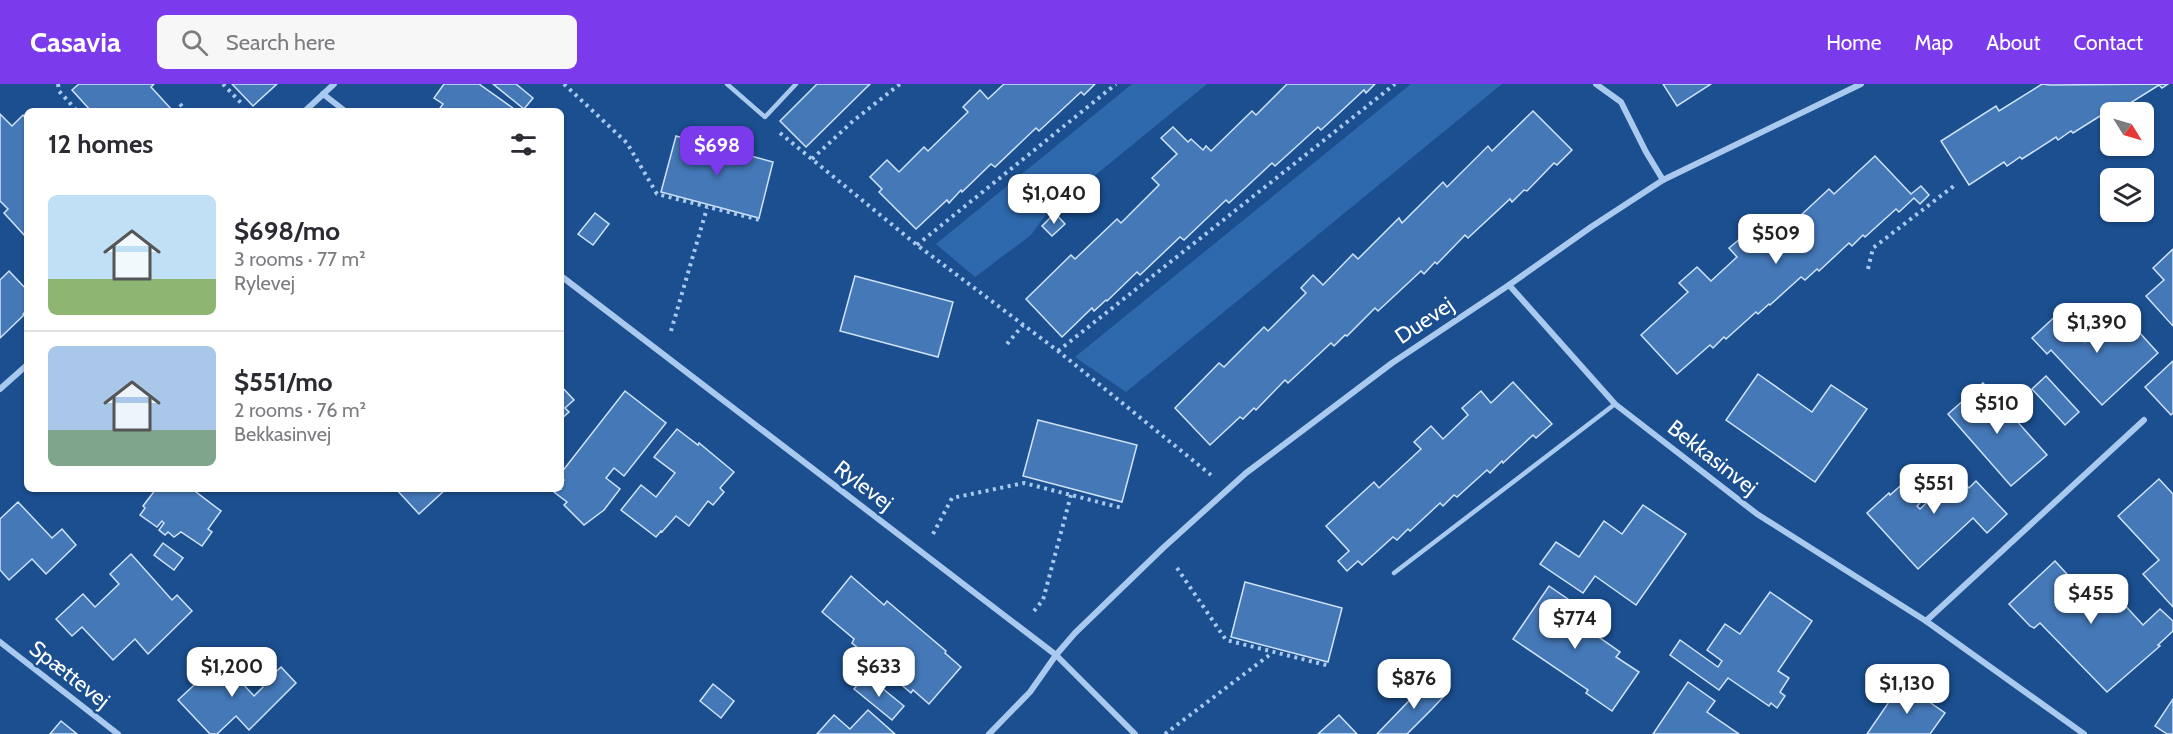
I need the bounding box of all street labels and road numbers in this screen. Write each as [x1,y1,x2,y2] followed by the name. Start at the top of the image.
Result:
[1390,291,1459,350] street label: Duevej
[1662,414,1763,501] street label: Bekkasinvej
[829,454,899,516] street label: Rylevej
[24,635,115,714] street label: Spættevej

